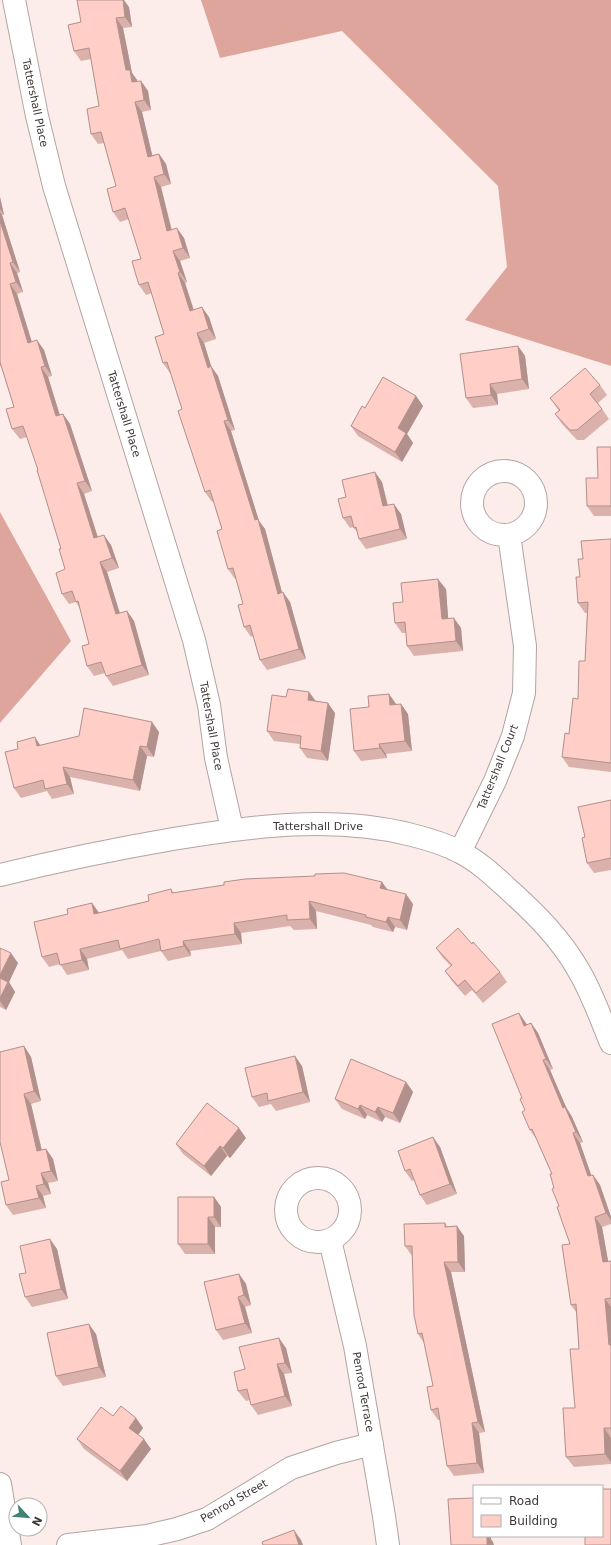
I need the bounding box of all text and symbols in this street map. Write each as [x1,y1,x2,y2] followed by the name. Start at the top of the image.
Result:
[19,57,51,149] street label: Tattershall Place
[104,368,143,459] street label: Tattershall Place
[197,680,225,772] street label: Tattershall Place
[475,722,521,812] street label: Tattershall Court
[272,820,363,833] street label: Tattershall Drive
[350,1351,377,1433] street label: Penrod Terrace
[198,1476,270,1525] street label: Penrod Street
[473,1485,603,1537] legend
[509,1494,539,1508] text: Road
[8,1497,48,1537] north arrow
[29,1514,44,1528] text: N
[509,1514,558,1528] text: Building

